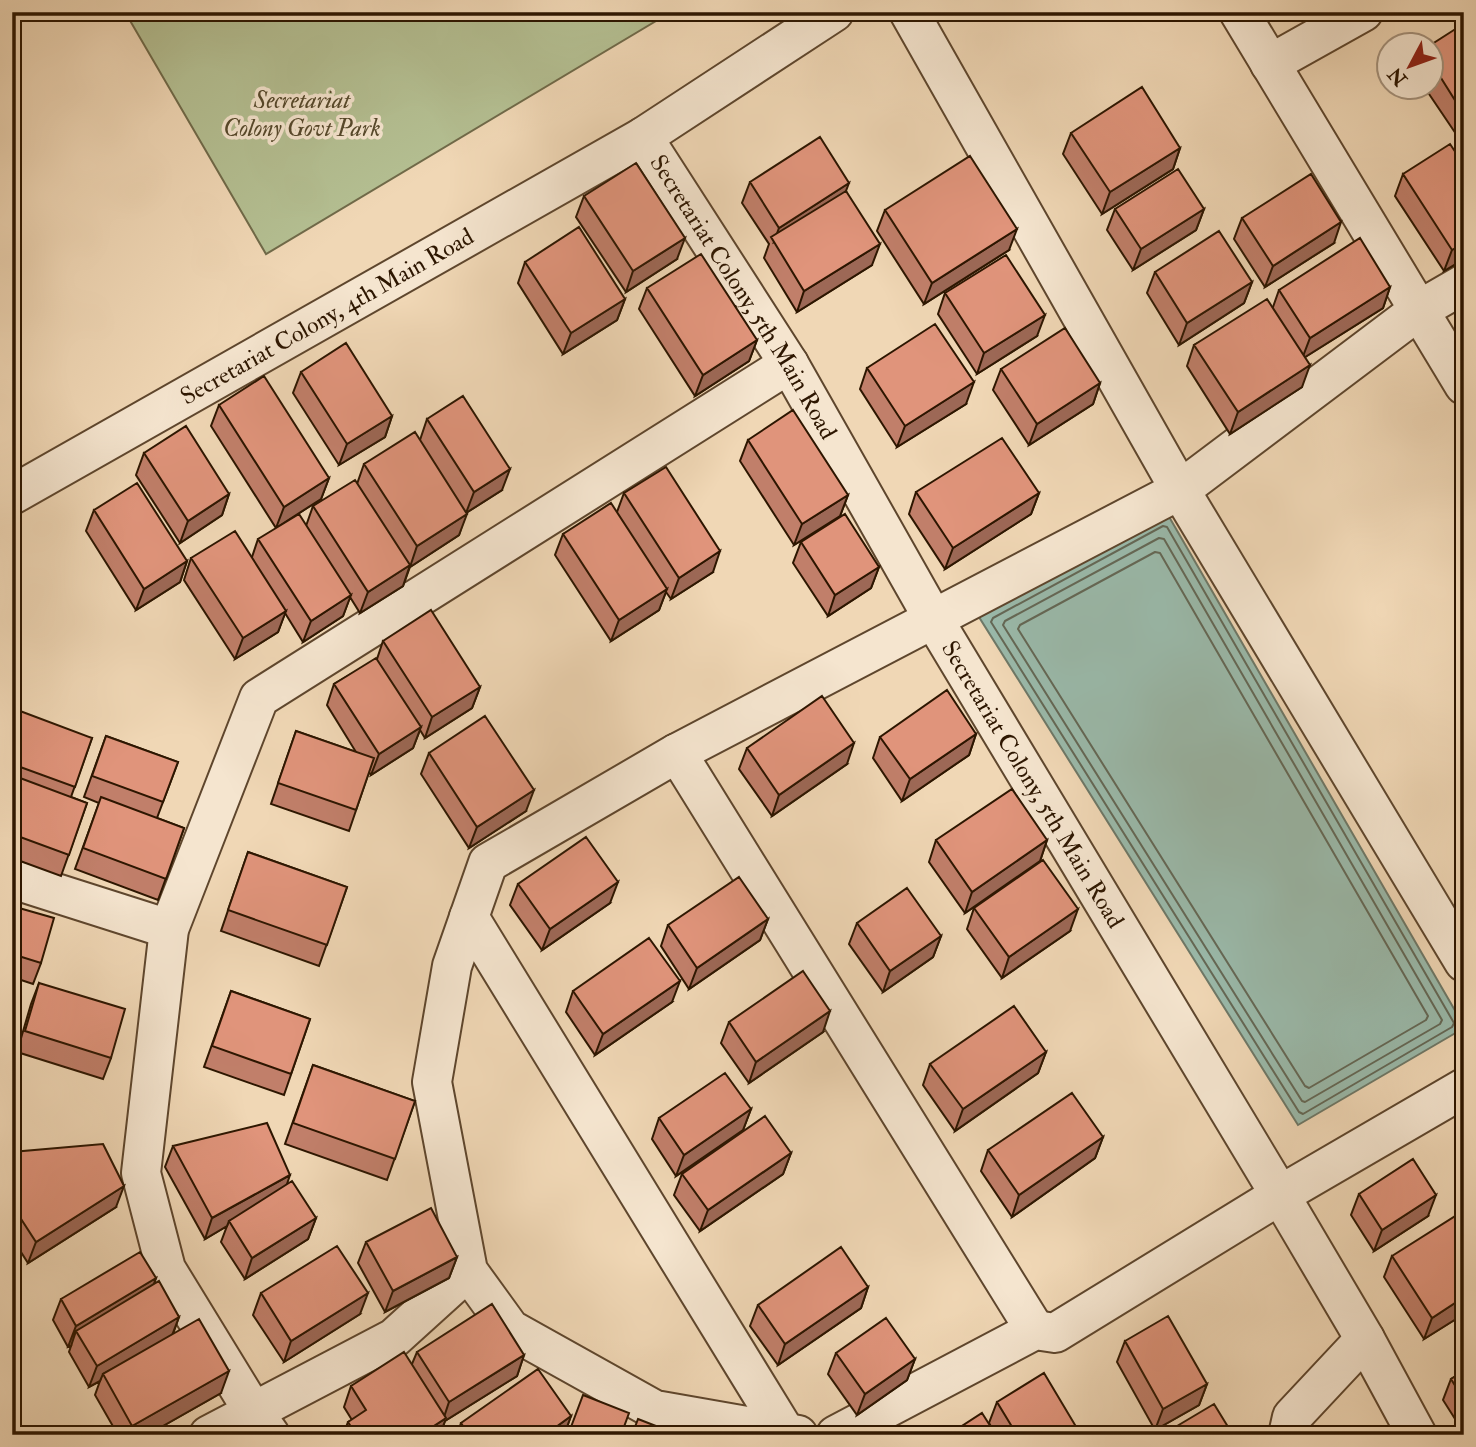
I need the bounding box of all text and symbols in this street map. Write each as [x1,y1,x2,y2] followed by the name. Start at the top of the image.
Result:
[1374,32,1444,102] north arrow
[1383,61,1413,92] text: N
[223,85,381,144] park label: Secretariat Colony Govt Park
[643,149,844,445] street label: Secretariat Colony, 5th Main Road
[175,221,480,412] street label: Secretariat Colony, 4th Main Road
[934,635,1131,934] street label: Secretariat Colony, 5th Main Road

